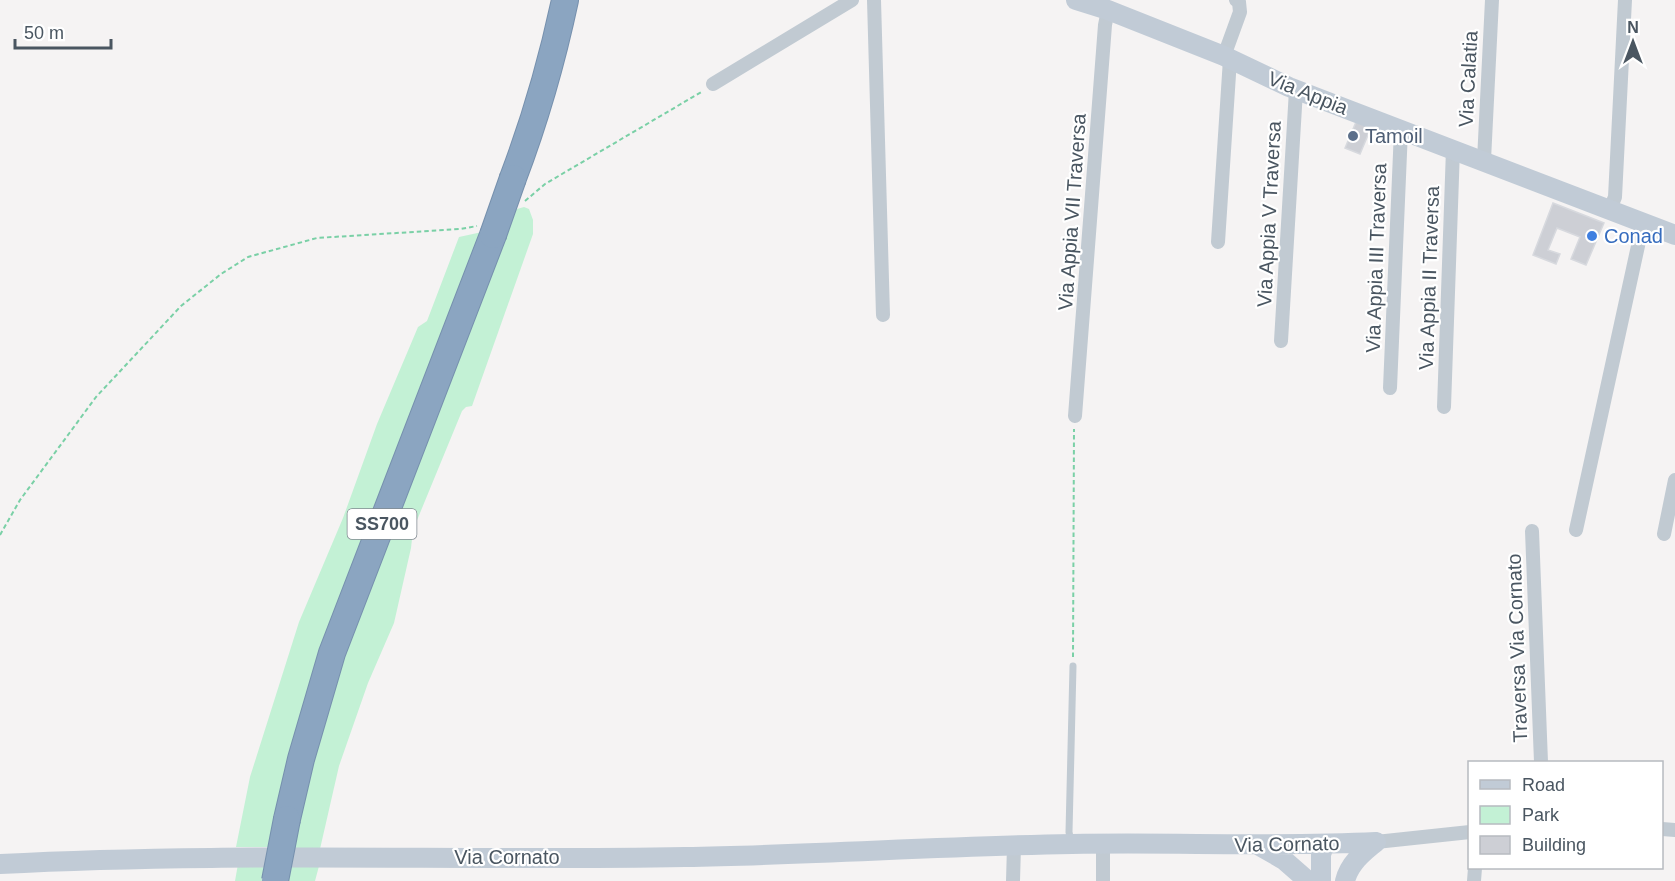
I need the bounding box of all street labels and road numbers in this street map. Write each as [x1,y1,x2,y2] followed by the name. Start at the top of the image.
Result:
[1454,29,1482,128] street label: Via Calatia
[1265,67,1352,119] street label: Via Appia
[1054,112,1090,311] street label: Via Appia VII Traversa
[1253,119,1285,308] street label: Via Appia V Traversa
[1362,162,1390,353] street label: Via Appia III Traversa
[1415,185,1443,370] street label: Via Appia II Traversa
[348,509,416,539] road number: SS700
[1503,553,1531,743] street label: Traversa Via Cornato
[1234,832,1340,856] street label: Via Cornato
[454,846,560,868] street label: Via Cornato

